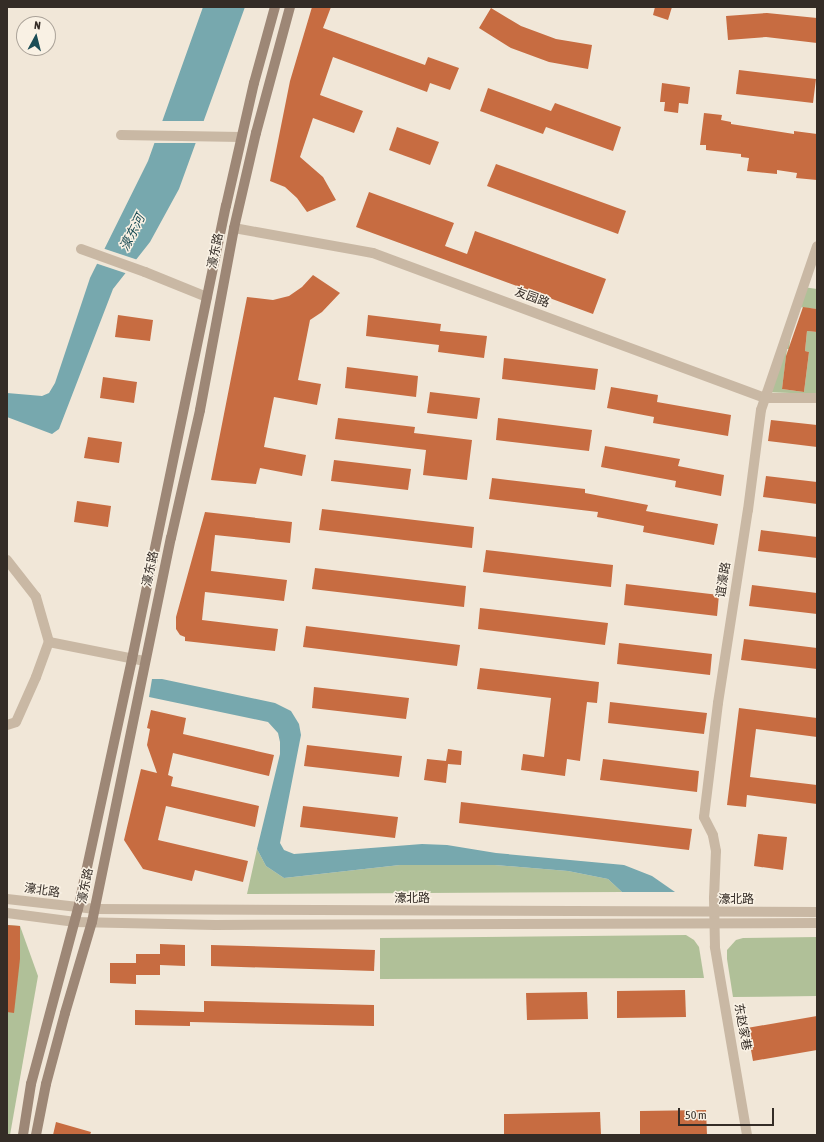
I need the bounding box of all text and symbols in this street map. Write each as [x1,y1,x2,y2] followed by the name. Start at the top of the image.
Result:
[16,16,56,56] north arrow
[33,19,41,31] text: N
[117,212,149,254] water label: 濠东河
[205,232,227,270] street label: 濠东路
[513,285,551,311] street label: 友园路
[140,550,162,588] street label: 濠东路
[714,561,734,599] street label: 谊濠路
[75,867,97,905] street label: 濠东路
[23,881,61,901] street label: 濠北路
[394,892,430,906] street label: 濠北路
[718,893,754,907] street label: 濠北路
[731,1002,753,1052] street label: 东赵家巷
[680,1100,776,1126] scale bar
[685,1108,707,1122] text: 50 m

